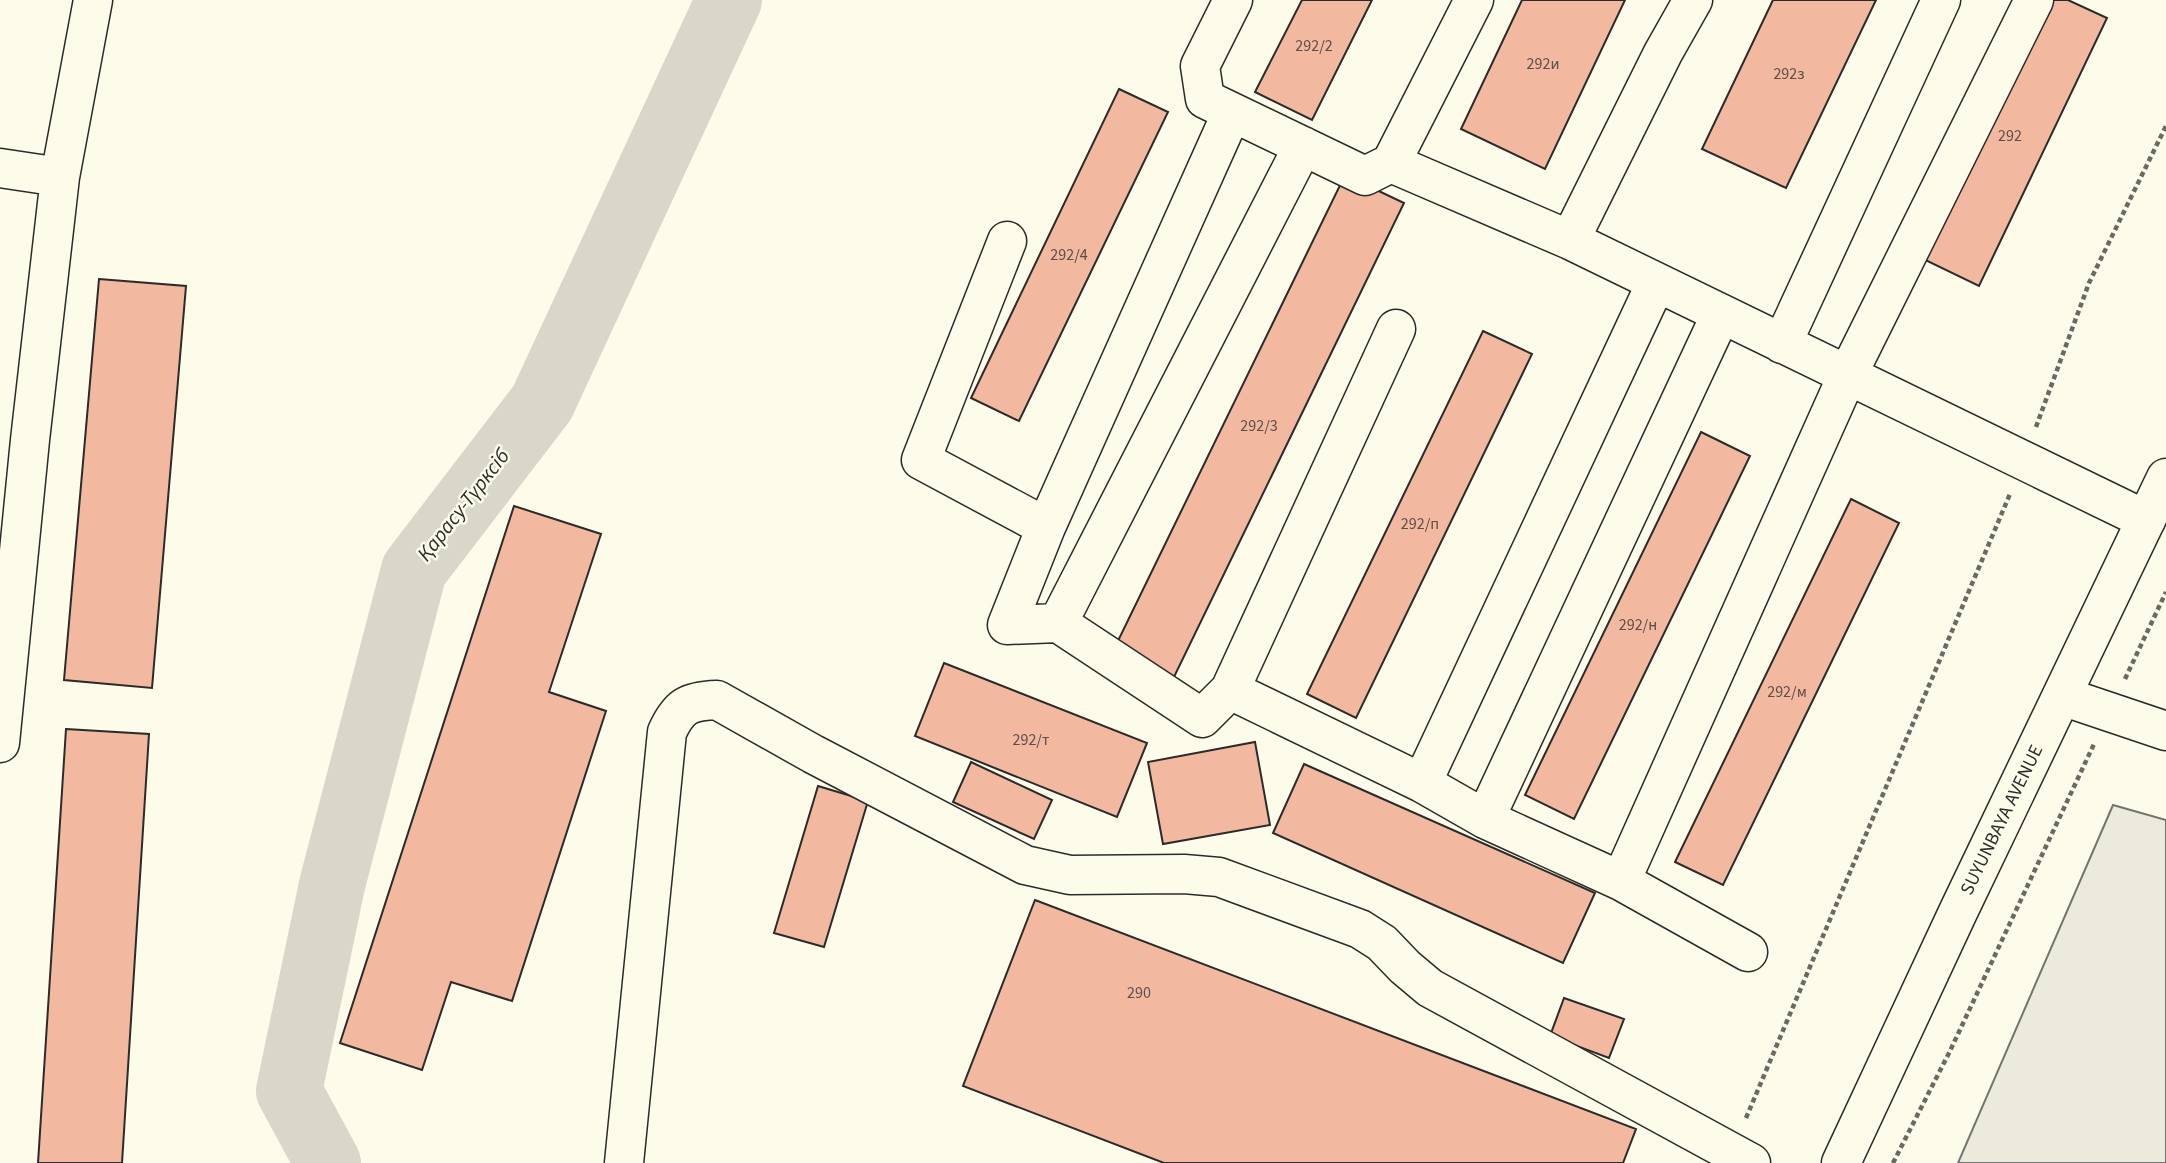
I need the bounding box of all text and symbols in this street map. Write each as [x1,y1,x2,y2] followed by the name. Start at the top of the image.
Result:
[1295,35,1333,57] house number: 292/2
[1527,53,1559,75] house number: 292и
[1773,63,1805,85] house number: 292з
[1998,125,2022,147] house number: 292
[1050,244,1088,266] house number: 292/4
[1240,415,1278,437] house number: 292/3
[410,442,517,567] water label: Қарасу-Түрксіб
[1401,513,1439,535] house number: 292/п
[1619,614,1657,636] house number: 292/н
[1767,681,1807,703] house number: 292/м
[1013,729,1049,751] house number: 292/т
[1954,740,2050,900] street label: SUYUNBAYA AVENUE
[1127,982,1151,1004] house number: 290

